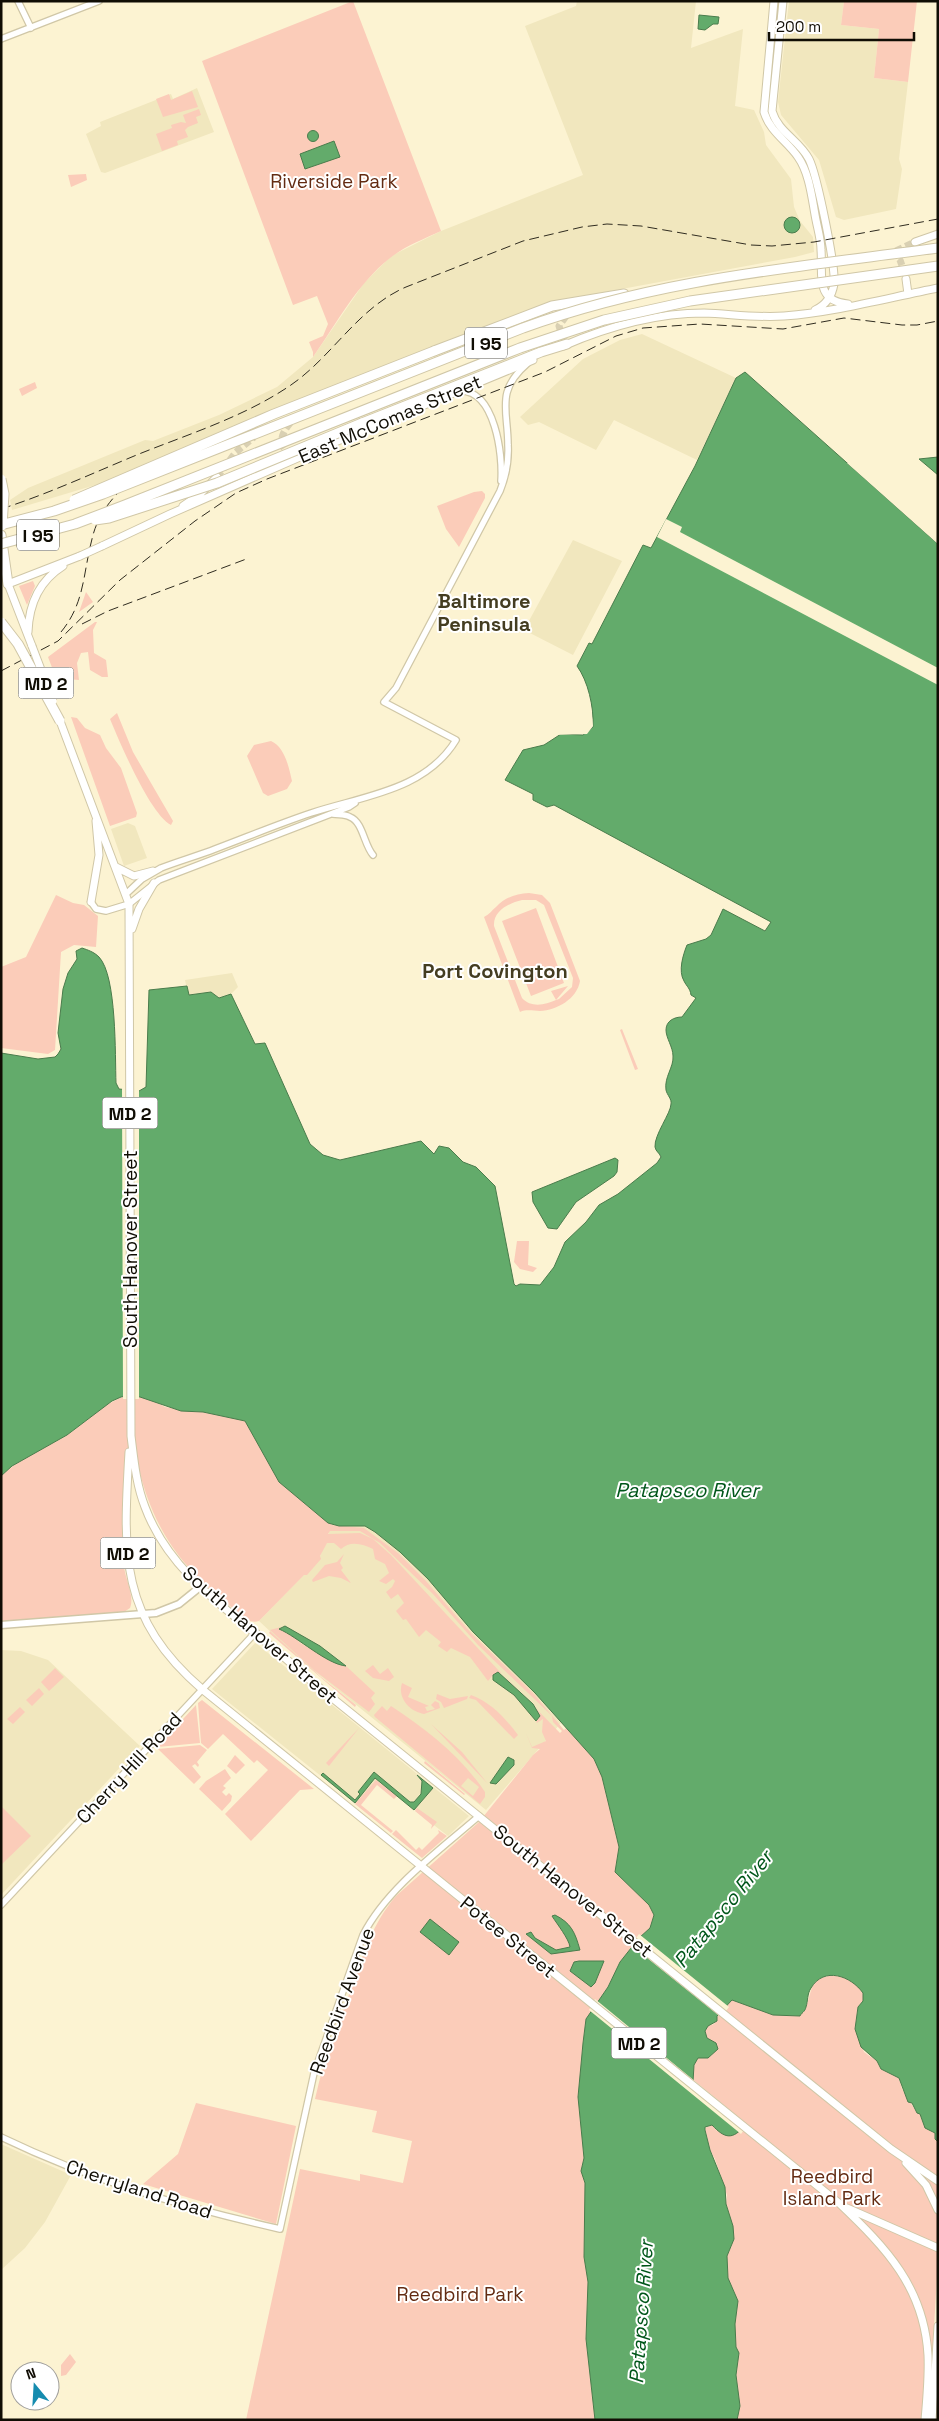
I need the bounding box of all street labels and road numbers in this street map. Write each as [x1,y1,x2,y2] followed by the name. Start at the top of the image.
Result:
[465,328,507,358] road number: I 95
[295,369,485,469] street label: East McComas Street
[17,520,59,550] road number: I 95
[18,668,74,698] road number: MD 2
[102,1098,158,1128] road number: MD 2
[118,1150,143,1348] street label: South Hanover Street
[100,1538,156,1569] road number: MD 2
[177,1561,343,1709] street label: South Hanover Street
[71,1707,187,1829] street label: Cherry Hill Road
[488,1819,658,1963] street label: South Hanover Street
[455,1891,561,1983] street label: Potee Street
[304,1924,380,2078] street label: Reedbird Avenue
[612,2028,666,2058] road number: MD 2
[63,2154,215,2224] street label: Cherryland Road

